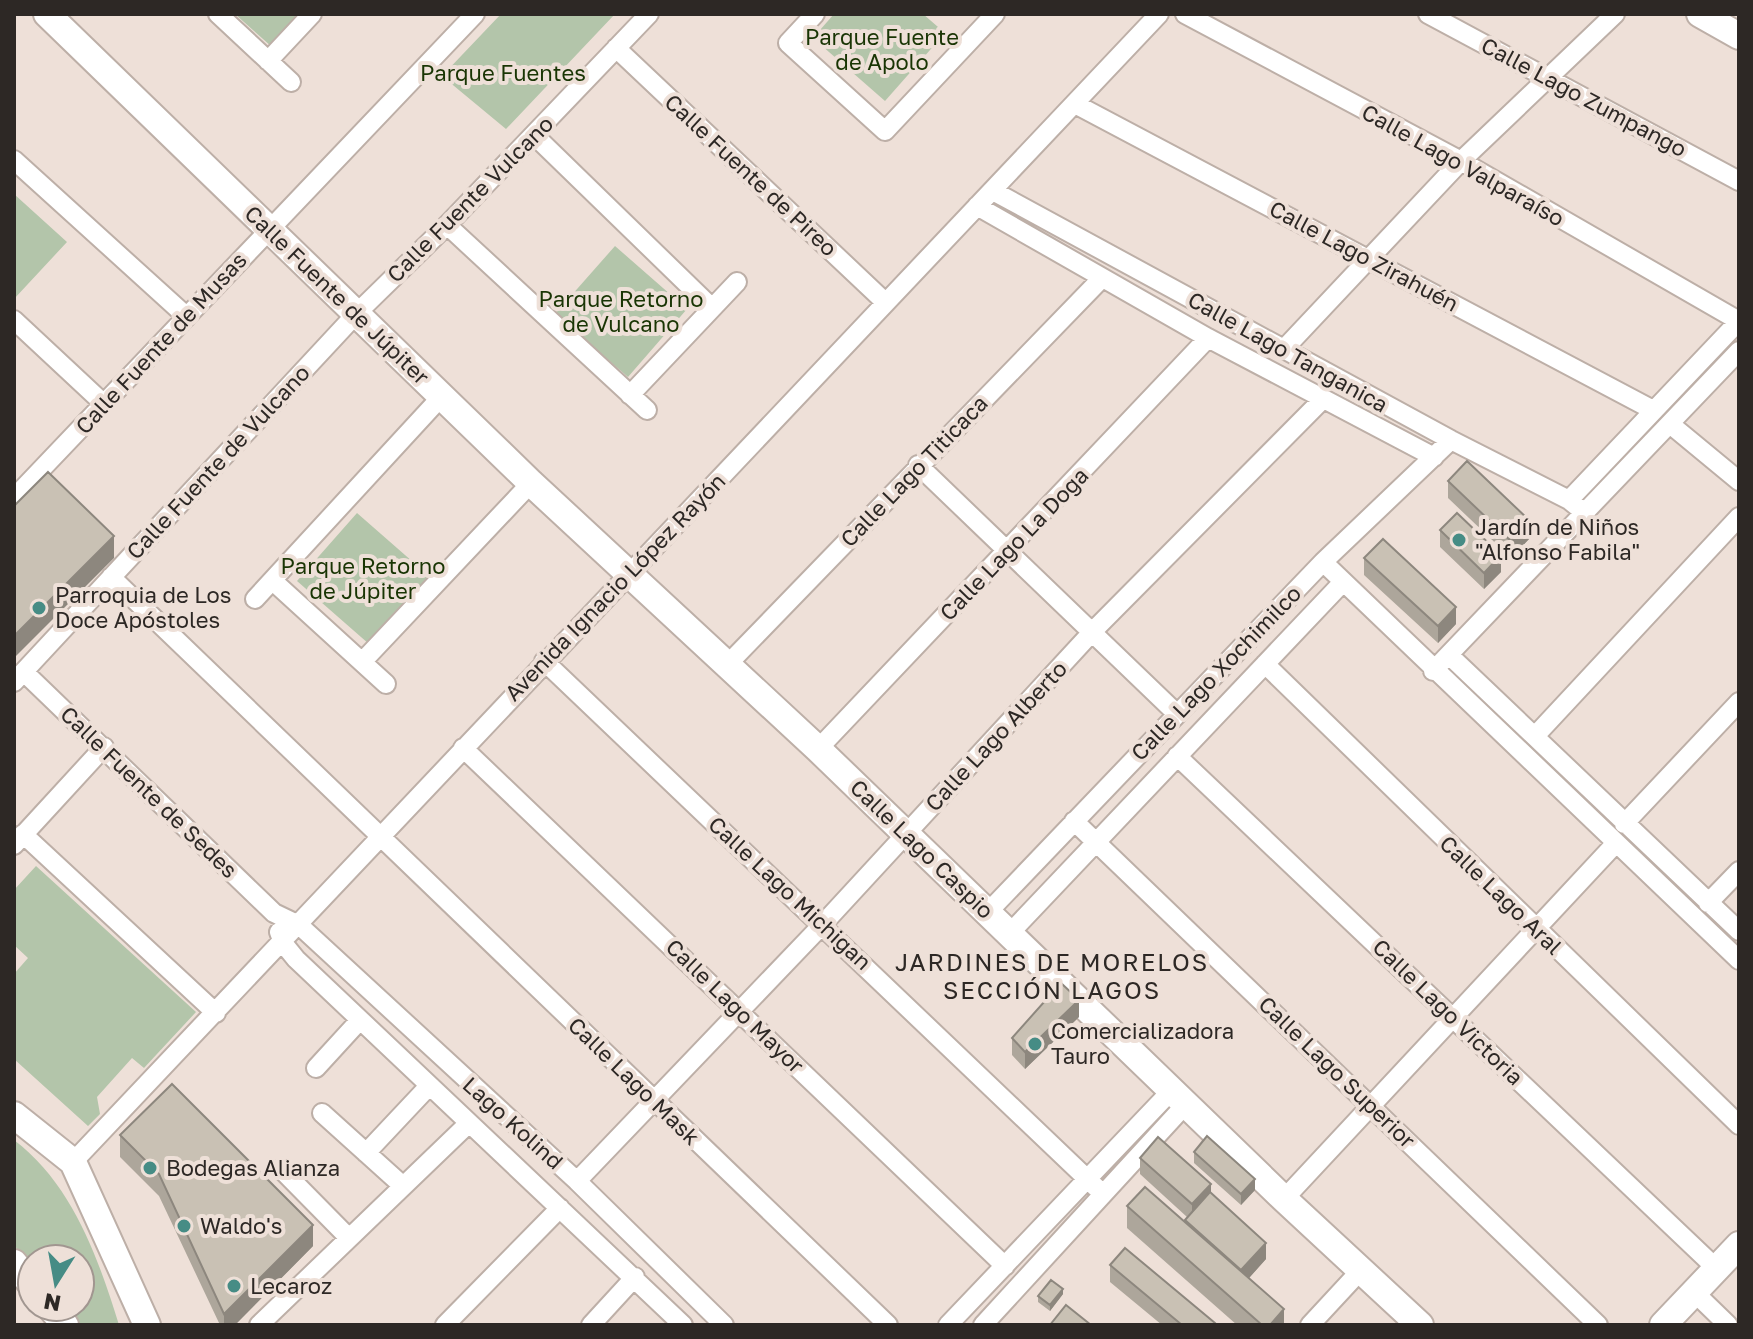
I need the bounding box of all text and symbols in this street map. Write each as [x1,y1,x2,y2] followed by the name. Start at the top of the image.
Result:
[805,23,959,75] park label: Parque Fuente de Apolo
[1477,31,1692,162] street label: Calle Lago Zumpango
[420,59,586,86] park label: Parque Fuentes
[660,88,843,261] street label: Calle Fuente de Pireo
[1357,98,1569,231] street label: Calle Lago Valparaíso
[381,110,558,287] street label: Calle Fuente Vulcano
[1265,194,1463,317] street label: Calle Lago Zirahuén
[240,200,435,390] street label: Calle Fuente de Júpiter
[69,246,252,439] street label: Calle Fuente de Musas
[539,285,703,337] park label: Parque Retorno de Vulcano
[1184,285,1393,418] street label: Calle Lago Tanganica
[120,359,315,564] street label: Calle Fuente de Vulcano
[834,389,993,552] street label: Calle Lago Titicaca
[934,462,1094,626] street label: Calle Lago La Doga
[499,467,731,706] street label: Avenida Ignacio López Rayón
[1475,513,1640,565] place label: Jardín de Niños "Alfonso Fabila"
[1450,531,1468,549] marker: Jardín de Niños "Alfonso Fabila"
[281,552,445,604] park label: Parque Retorno de Júpiter
[1125,579,1306,766] street label: Calle Lago Xochimilco
[55,581,231,633] place label: Parroquia de Los Doce Apóstoles
[30,599,48,617] marker: Parroquia de Los Doce Apóstoles
[919,655,1072,816] street label: Calle Lago Alberto
[55,700,243,883] street label: Calle Fuente de Sedes
[845,773,1000,924] street label: Calle Lago Caspio
[703,810,877,975] street label: Calle Lago Michigan
[1435,830,1568,960] street label: Calle Lago Aral
[661,933,810,1079] street label: Calle Lago Mayor
[1368,933,1529,1090] street label: Calle Lago Victoria
[895,947,1209,1004] district label: JARDINES DE MORELOS SECCIÓN LAGOS
[1254,990,1421,1153] street label: Calle Lago Superior
[563,1011,706,1150] street label: Calle Lago Mask
[1051,1017,1234,1069] place label: Comercializadora Tauro
[1026,1035,1044,1053] marker: Comercializadora Tauro
[458,1071,569,1175] street label: Lago Kolind
[166,1154,340,1181] place label: Bodegas Alianza
[141,1159,159,1177] marker: Bodegas Alianza
[200,1212,283,1239] place label: Waldo's
[175,1217,193,1235] marker: Waldo's
[16,1243,96,1323] north arrow
[250,1272,332,1299] place label: Lecaroz
[225,1277,243,1295] marker: Lecaroz
[41,1288,63,1318] text: N

